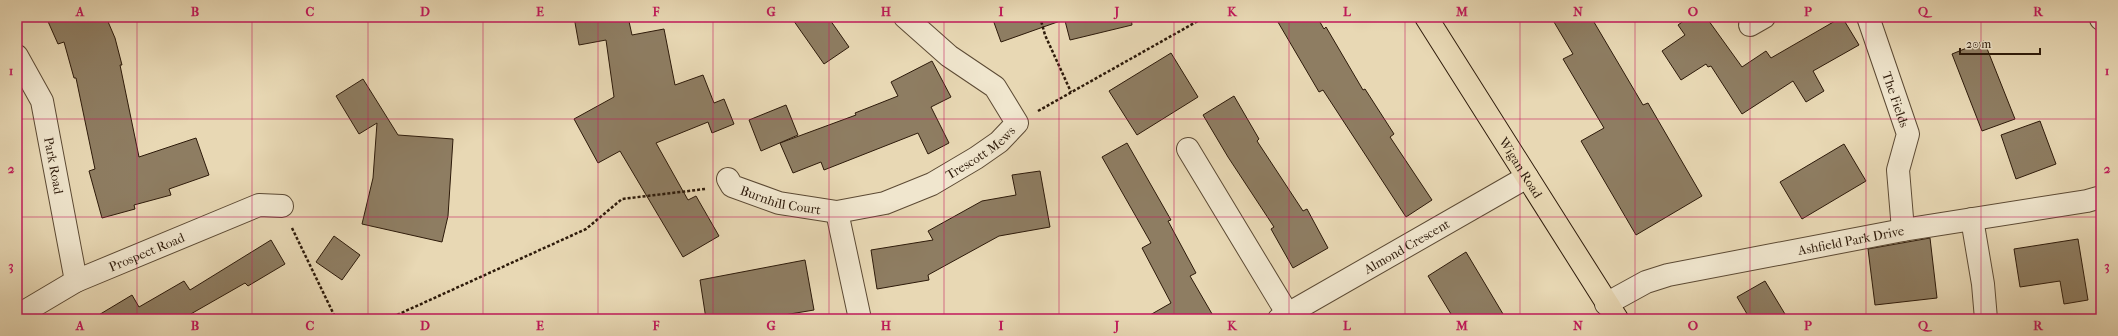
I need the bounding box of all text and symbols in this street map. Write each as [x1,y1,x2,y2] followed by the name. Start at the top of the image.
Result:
[75,4,85,19] text: A
[191,4,200,19] text: B
[306,4,315,19] text: C
[420,4,430,19] text: D
[536,4,544,19] text: E
[652,4,660,19] text: F
[766,4,776,19] text: G
[881,4,892,19] text: H
[998,4,1004,19] text: I
[1113,4,1120,20] text: J
[1227,4,1238,19] text: K
[1343,4,1352,19] text: L
[1455,4,1468,19] text: M
[1573,4,1583,19] text: N
[1688,4,1698,19] text: O
[1804,4,1812,19] text: P
[1918,4,1933,19] text: Q
[2033,4,2044,19] text: R
[1960,30,2040,56] scale bar
[1966,37,1991,51] text: 20 m
[9,63,14,78] text: 1
[2105,63,2110,78] text: 1
[1880,69,1913,129] street label: The Fields
[943,123,1018,182] street label: Trescott Mews
[1496,134,1546,201] street label: Wigan Road
[41,136,67,196] street label: Park Road
[8,161,15,176] text: 2
[2104,161,2111,176] text: 2
[738,182,822,217] street label: Burnhill Court
[1360,215,1452,277] street label: Almond Crescent
[1796,222,1906,258] street label: Ashfield Park Drive
[107,229,187,274] street label: Prospect Road
[8,258,14,274] text: 3
[2104,258,2110,274] text: 3
[75,318,85,333] text: A
[191,318,200,333] text: B
[306,318,315,333] text: C
[420,318,430,333] text: D
[536,318,544,333] text: E
[652,318,660,333] text: F
[766,318,776,333] text: G
[881,318,892,333] text: H
[998,318,1004,333] text: I
[1113,318,1120,334] text: J
[1227,318,1238,333] text: K
[1343,318,1352,333] text: L
[1455,318,1468,333] text: M
[1573,318,1583,333] text: N
[1688,318,1698,333] text: O
[1804,318,1812,333] text: P
[1918,318,1933,333] text: Q
[2033,318,2044,333] text: R

